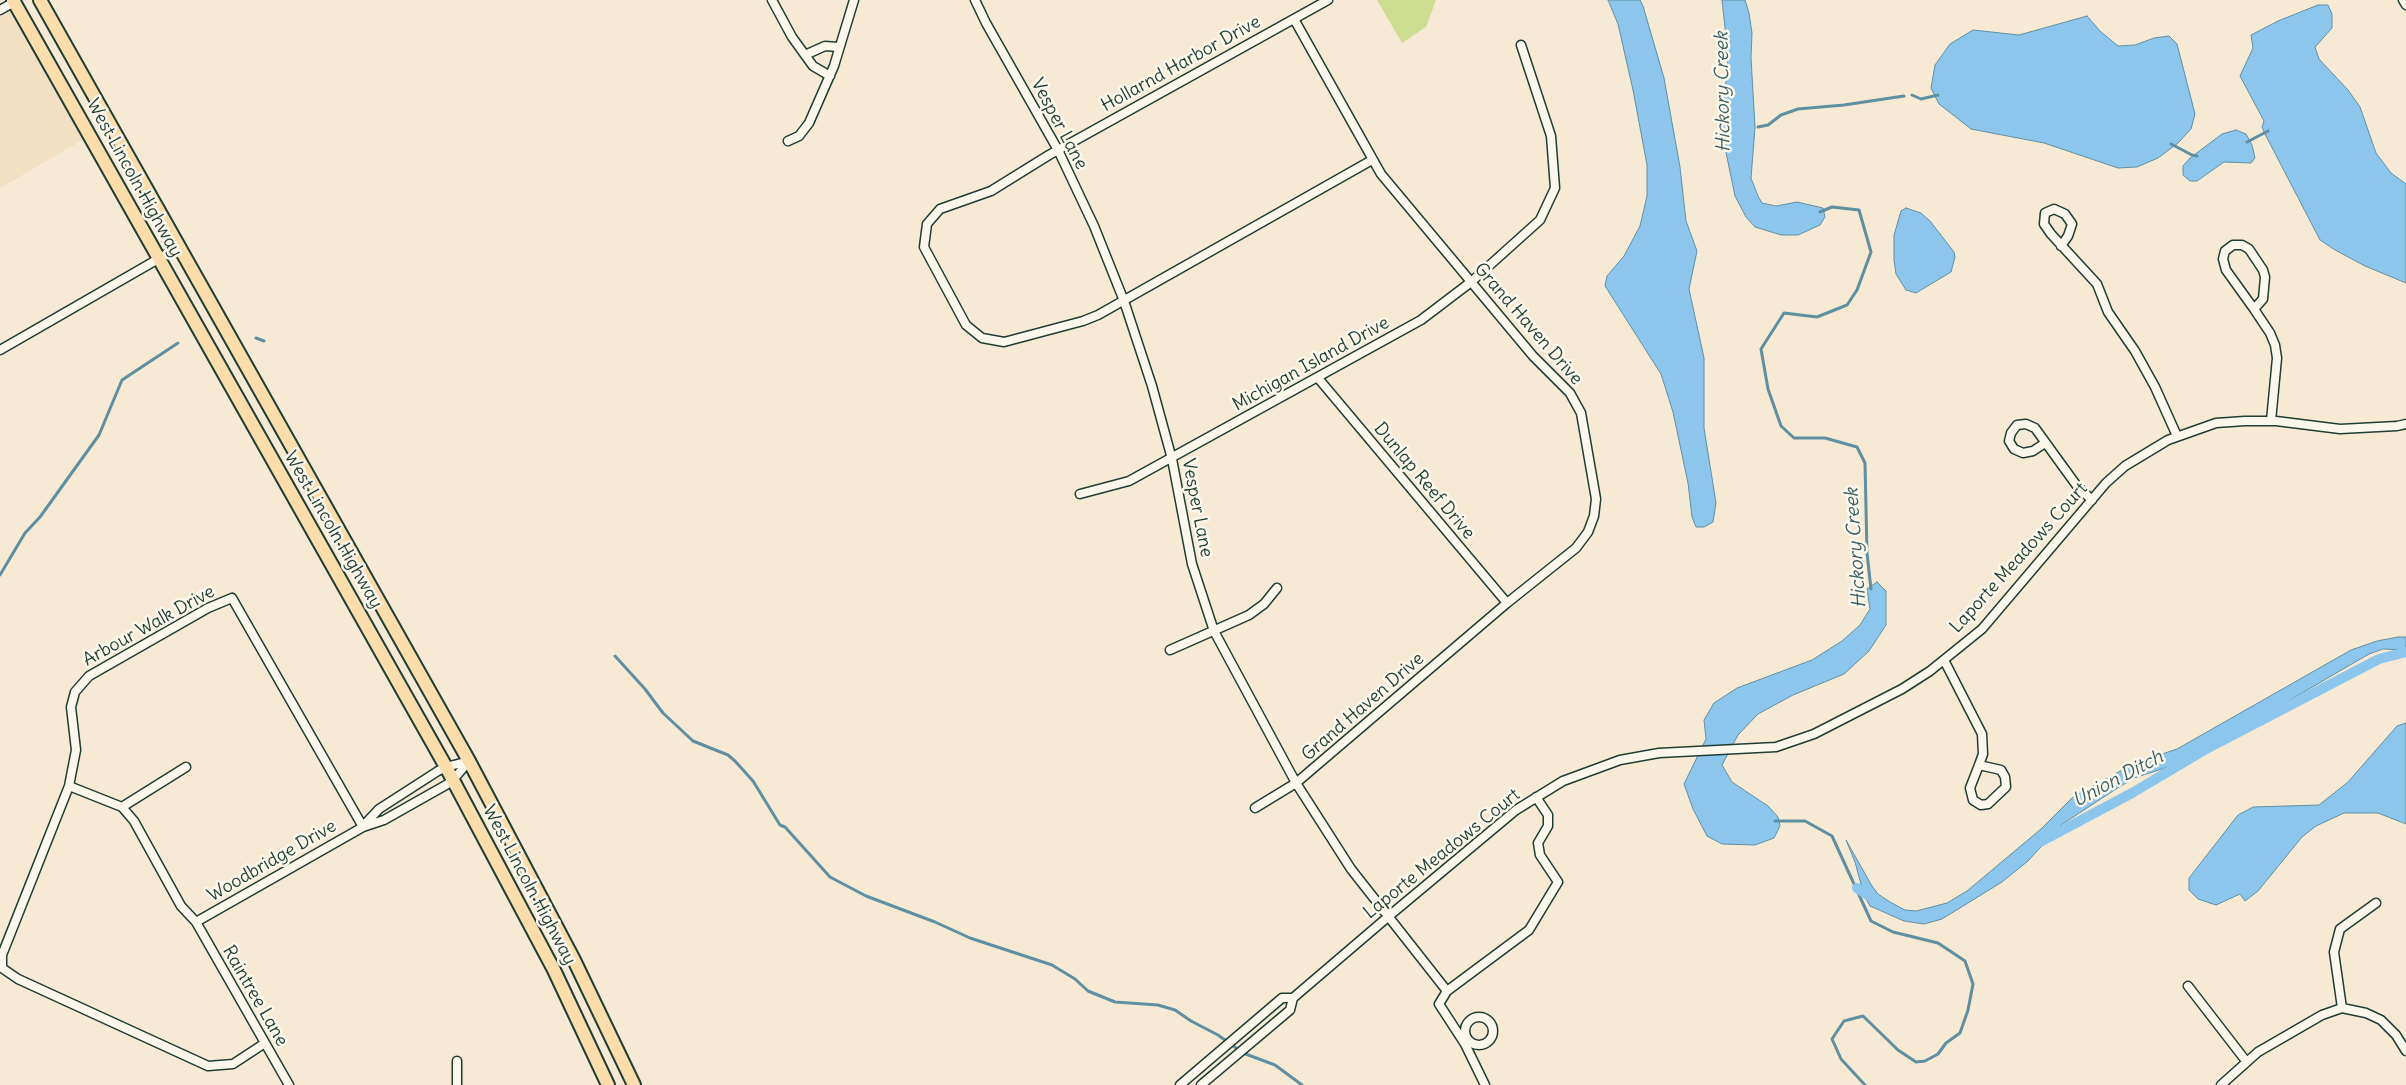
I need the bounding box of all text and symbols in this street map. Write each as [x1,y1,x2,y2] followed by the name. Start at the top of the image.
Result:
[1098,11,1264,117] street label: Hollarnd Harbor Drive
[1711,32,1735,152] water label: Hickory Creek
[1026,75,1092,173] street label: Vesper Lane
[81,95,187,261] street label: West Lincoln Highway
[1469,259,1587,389] street label: Grand Haven Drive
[1229,312,1393,416] street label: Michigan Island Drive
[1369,418,1479,544] street label: Dunlap Reef Drive
[279,448,387,612] street label: West Lincoln Highway
[1177,457,1217,559] street label: Vesper Lane
[1946,478,2092,638] street label: Laporte Meadows Court
[1840,487,1872,609] water label: Hickory Creek
[79,581,219,671] street label: Arbour Walk Drive
[1298,648,1428,766] street label: Grand Haven Drive
[2069,746,2167,812] water label: Union Ditch
[1359,784,1525,924] street label: Laporte Meadows Court
[478,801,580,969] street label: West Lincoln Highway
[204,815,340,907] street label: Woodbridge Drive
[218,942,292,1050] street label: Raintree Lane

